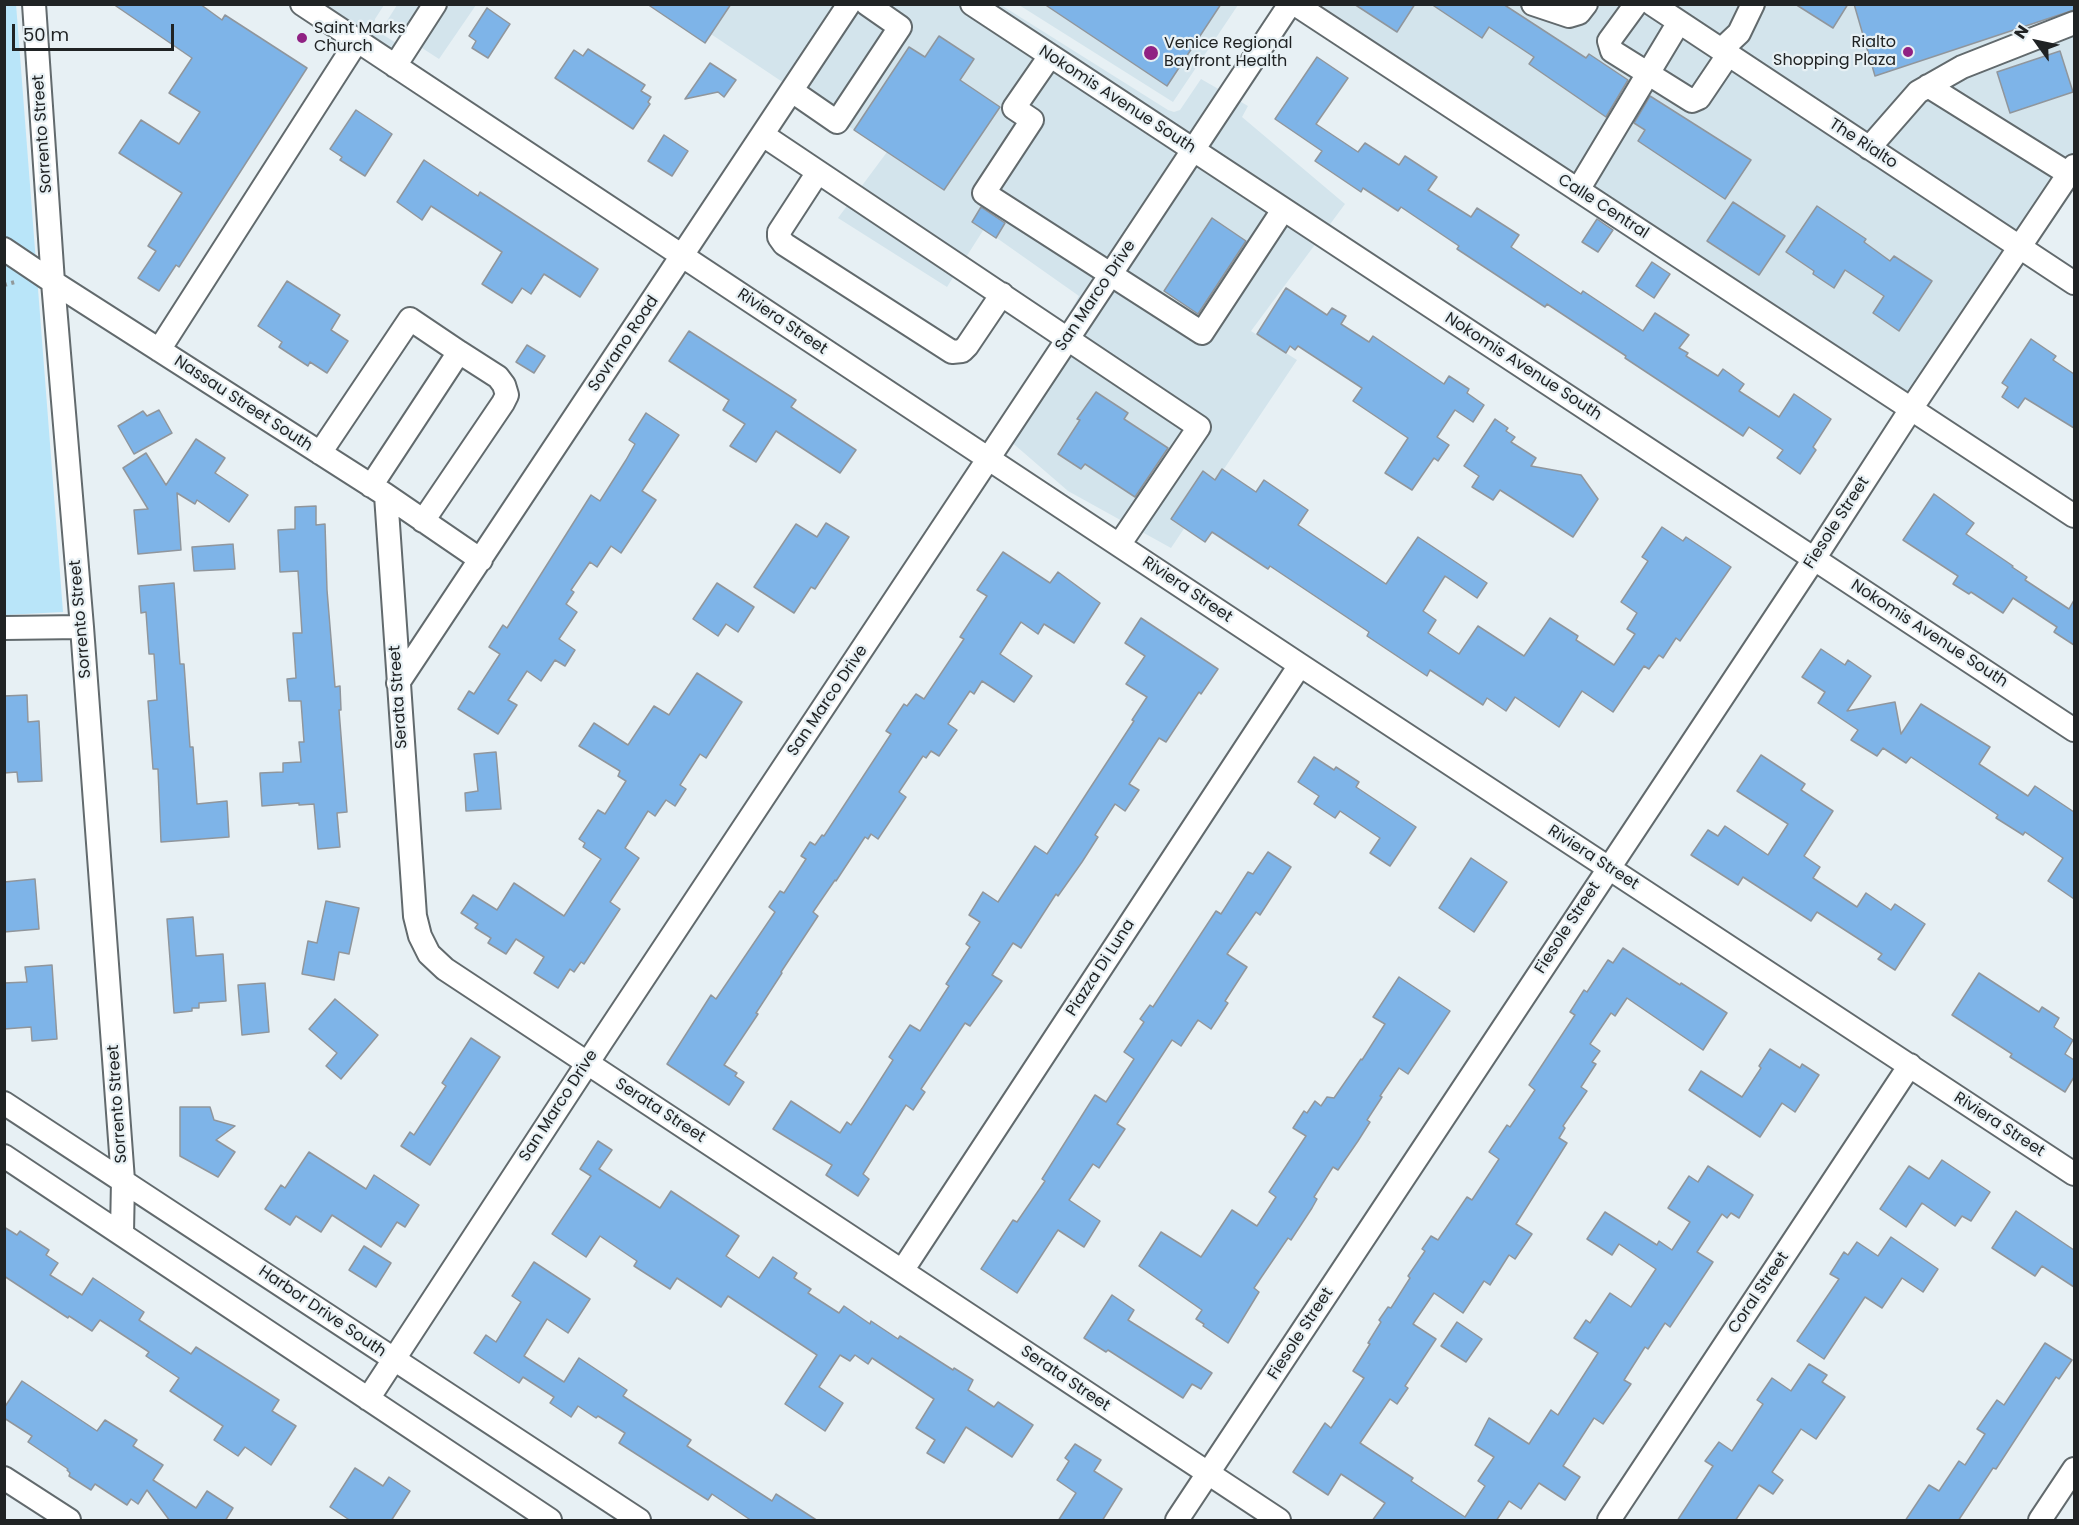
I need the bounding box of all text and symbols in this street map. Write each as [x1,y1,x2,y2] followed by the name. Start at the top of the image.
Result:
[15,12,177,50] scale bar
[2007,12,2067,72] north arrow
[314,19,406,57] place label: Saint Marks Church
[2009,21,2034,43] text: N
[23,22,69,47] text: 50 m
[295,31,309,45] marker: Saint Marks Church
[1773,33,1896,71] place label: Rialto Shopping Plaza
[1164,34,1292,72] place label: Venice Regional Bayfront Health
[1035,42,1199,158] street label: Nokomis Avenue South
[1142,44,1160,62] marker: Venice Regional Bayfront Health
[1901,45,1915,59] marker: Rialto Shopping Plaza
[29,74,57,194] street label: Sorrento Street
[1825,115,1901,173] street label: The Rialto
[1554,171,1652,243] street label: Calle Central
[1052,237,1140,355] street label: San Marco Drive
[733,285,831,359] street label: Riviera Street
[585,292,663,396] street label: Sovrano Road
[1441,309,1605,425] street label: Nokomis Avenue South
[170,352,316,456] street label: Nassau Street South
[1800,474,1874,572] street label: Fiesole Street
[1138,553,1236,627] street label: Riviera Street
[66,559,96,679] street label: Sorrento Street
[1847,576,2011,692] street label: Nokomis Avenue South
[784,642,872,760] street label: San Marco Drive
[386,645,412,749] street label: Serata Street
[1544,822,1642,894] street label: Riviera Street
[1531,879,1605,977] street label: Fiesole Street
[1063,916,1139,1020] street label: Piazza Di Luna
[104,1044,132,1164] street label: Sorrento Street
[516,1046,602,1166] street label: San Marco Drive
[611,1075,709,1147] street label: Serata Street
[1950,1089,2048,1161] street label: Riviera Street
[1725,1248,1793,1338] street label: Coral Street
[255,1262,389,1362] street label: Harbor Drive South
[1264,1285,1338,1383] street label: Fiesole Street
[1017,1342,1113,1416] street label: Serata Street

